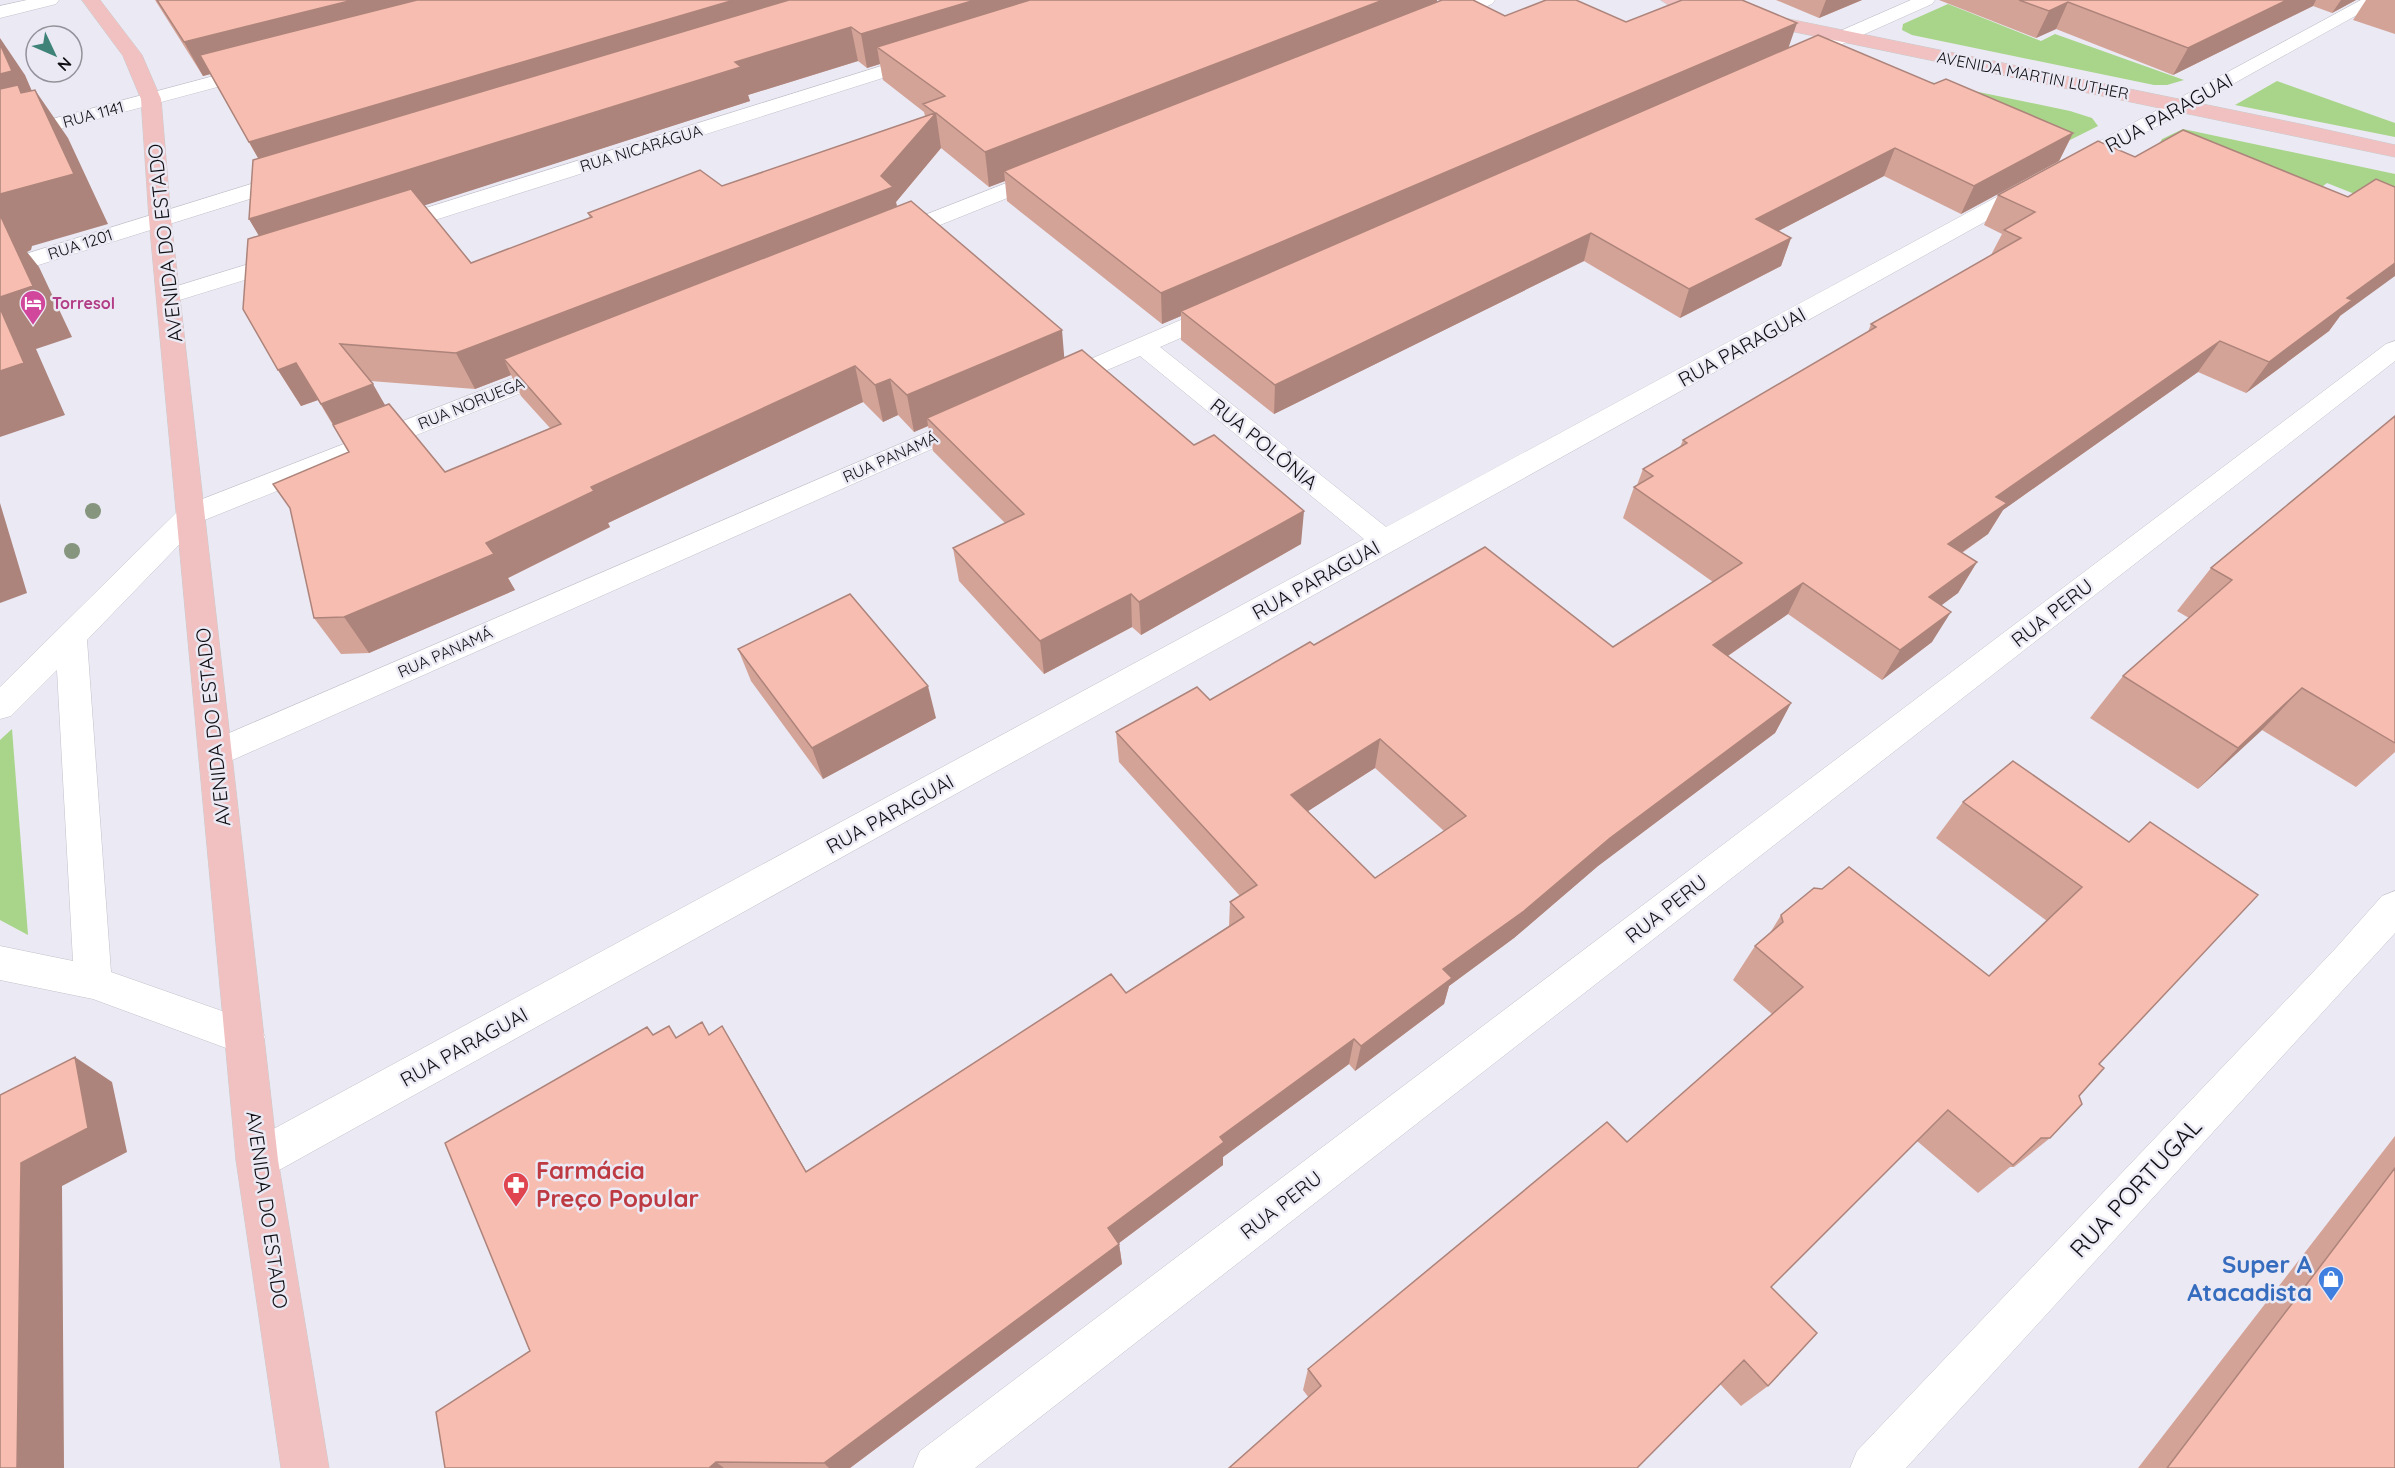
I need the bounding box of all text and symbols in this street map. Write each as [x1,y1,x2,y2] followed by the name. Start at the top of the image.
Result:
[24,24,84,84] north arrow
[1936,47,2130,103] street label: AVENIDA MARTIN LUTHER
[54,53,76,76] text: N
[2101,67,2237,158] street label: RUA PARAGUAI
[60,96,126,132] street label: RUA 1141
[577,120,705,176] street label: RUA NICARÁGUA
[142,143,187,344] street label: AVENIDA DO ESTADO
[45,224,115,264] street label: RUA 1201
[18,288,48,326] hotel icon: Torresol
[52,293,115,313] place label: Torresol
[1674,301,1810,392] street label: RUA PARAGUAI
[415,373,527,433] street label: RUA NORUEGA
[1205,393,1323,495] street label: RUA POLÔNIA
[840,427,940,487] street label: RUA PANAMÁ
[1248,534,1384,625] street label: RUA PARAGUAI
[2006,573,2097,652] street label: RUA PERU
[395,622,495,682] street label: RUA PANAMÁ
[190,627,235,828] street label: AVENIDA DO ESTADO
[822,768,958,859] street label: RUA PARAGUAI
[1620,869,1711,948] street label: RUA PERU
[396,1001,532,1092] street label: RUA PARAGUAI
[241,1109,294,1310] street label: AVENIDA DO ESTADO
[2063,1111,2208,1263] street label: RUA PORTUGAL
[536,1155,699,1213] place label: Farmácia Preço Popular
[1235,1165,1326,1244] street label: RUA PERU
[501,1170,531,1208] pharmacy icon: Farmácia Preço Popular
[2187,1249,2313,1307] place label: Super A Atacadista
[2316,1264,2346,1302] shop icon: Super A Atacadista

